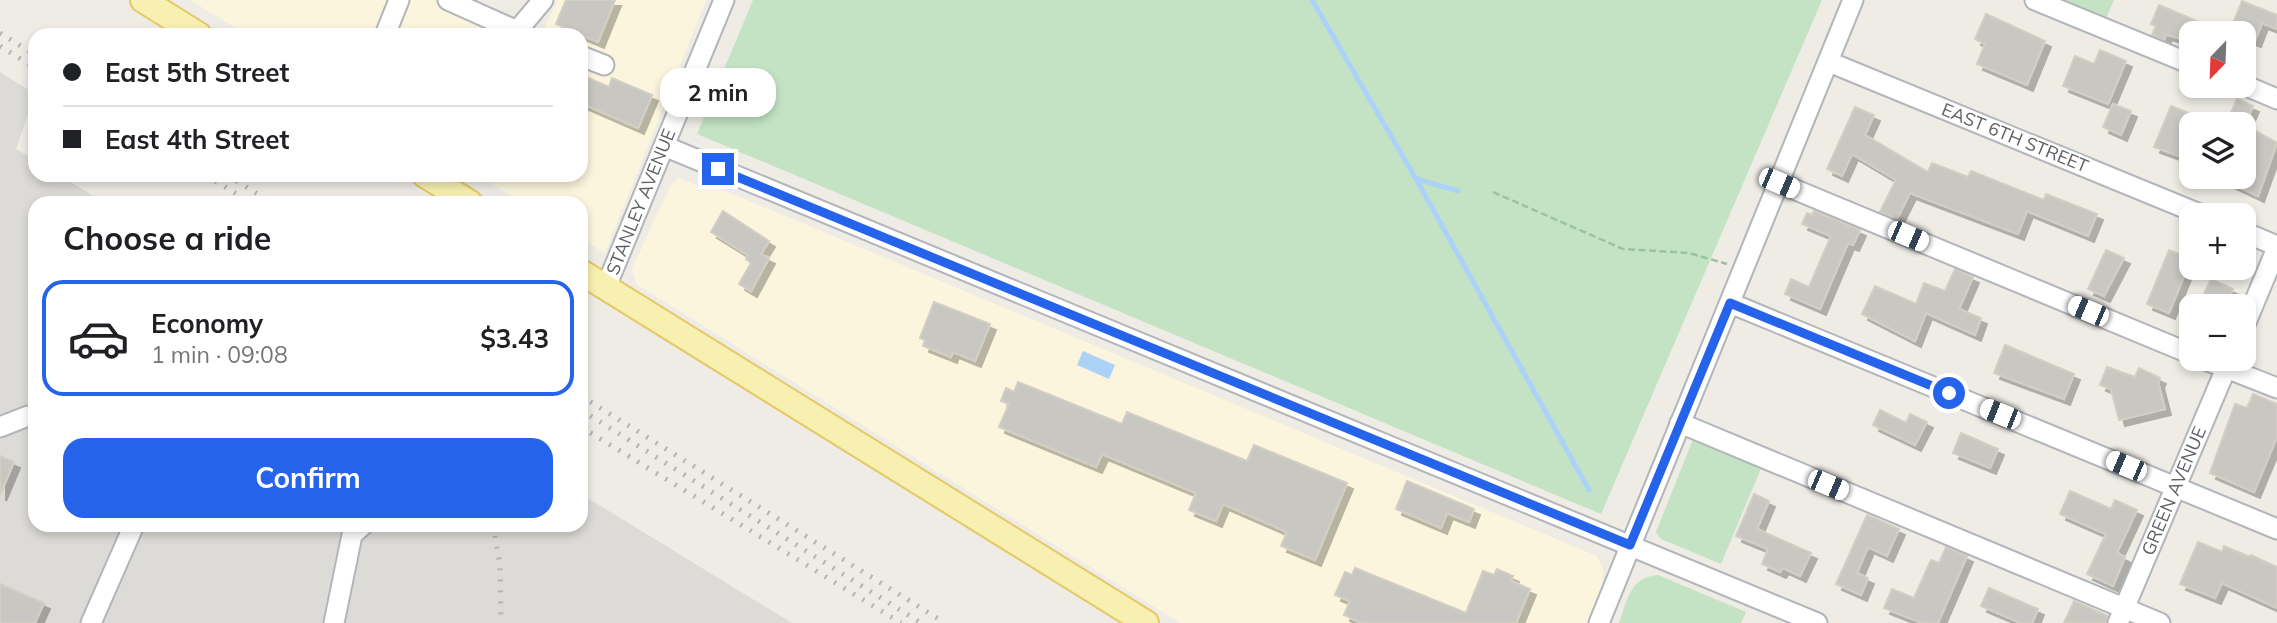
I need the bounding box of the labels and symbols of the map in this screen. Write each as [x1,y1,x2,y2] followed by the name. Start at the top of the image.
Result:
[2179,21,2256,98] north arrow
[660,68,776,116] callout: 2 min
[1938,98,2092,178] street label: EAST 6TH STREET
[601,125,680,278] street label: STANLEY AVENUE
[702,153,734,185] route end
[1756,165,1803,201] car
[1885,218,1932,254] car
[2065,293,2112,329] car
[1933,377,1965,409] route start
[1977,396,2024,432] car
[2136,423,2211,559] street label: GREEN AVENUE
[2103,448,2150,484] car
[1805,467,1852,503] car

